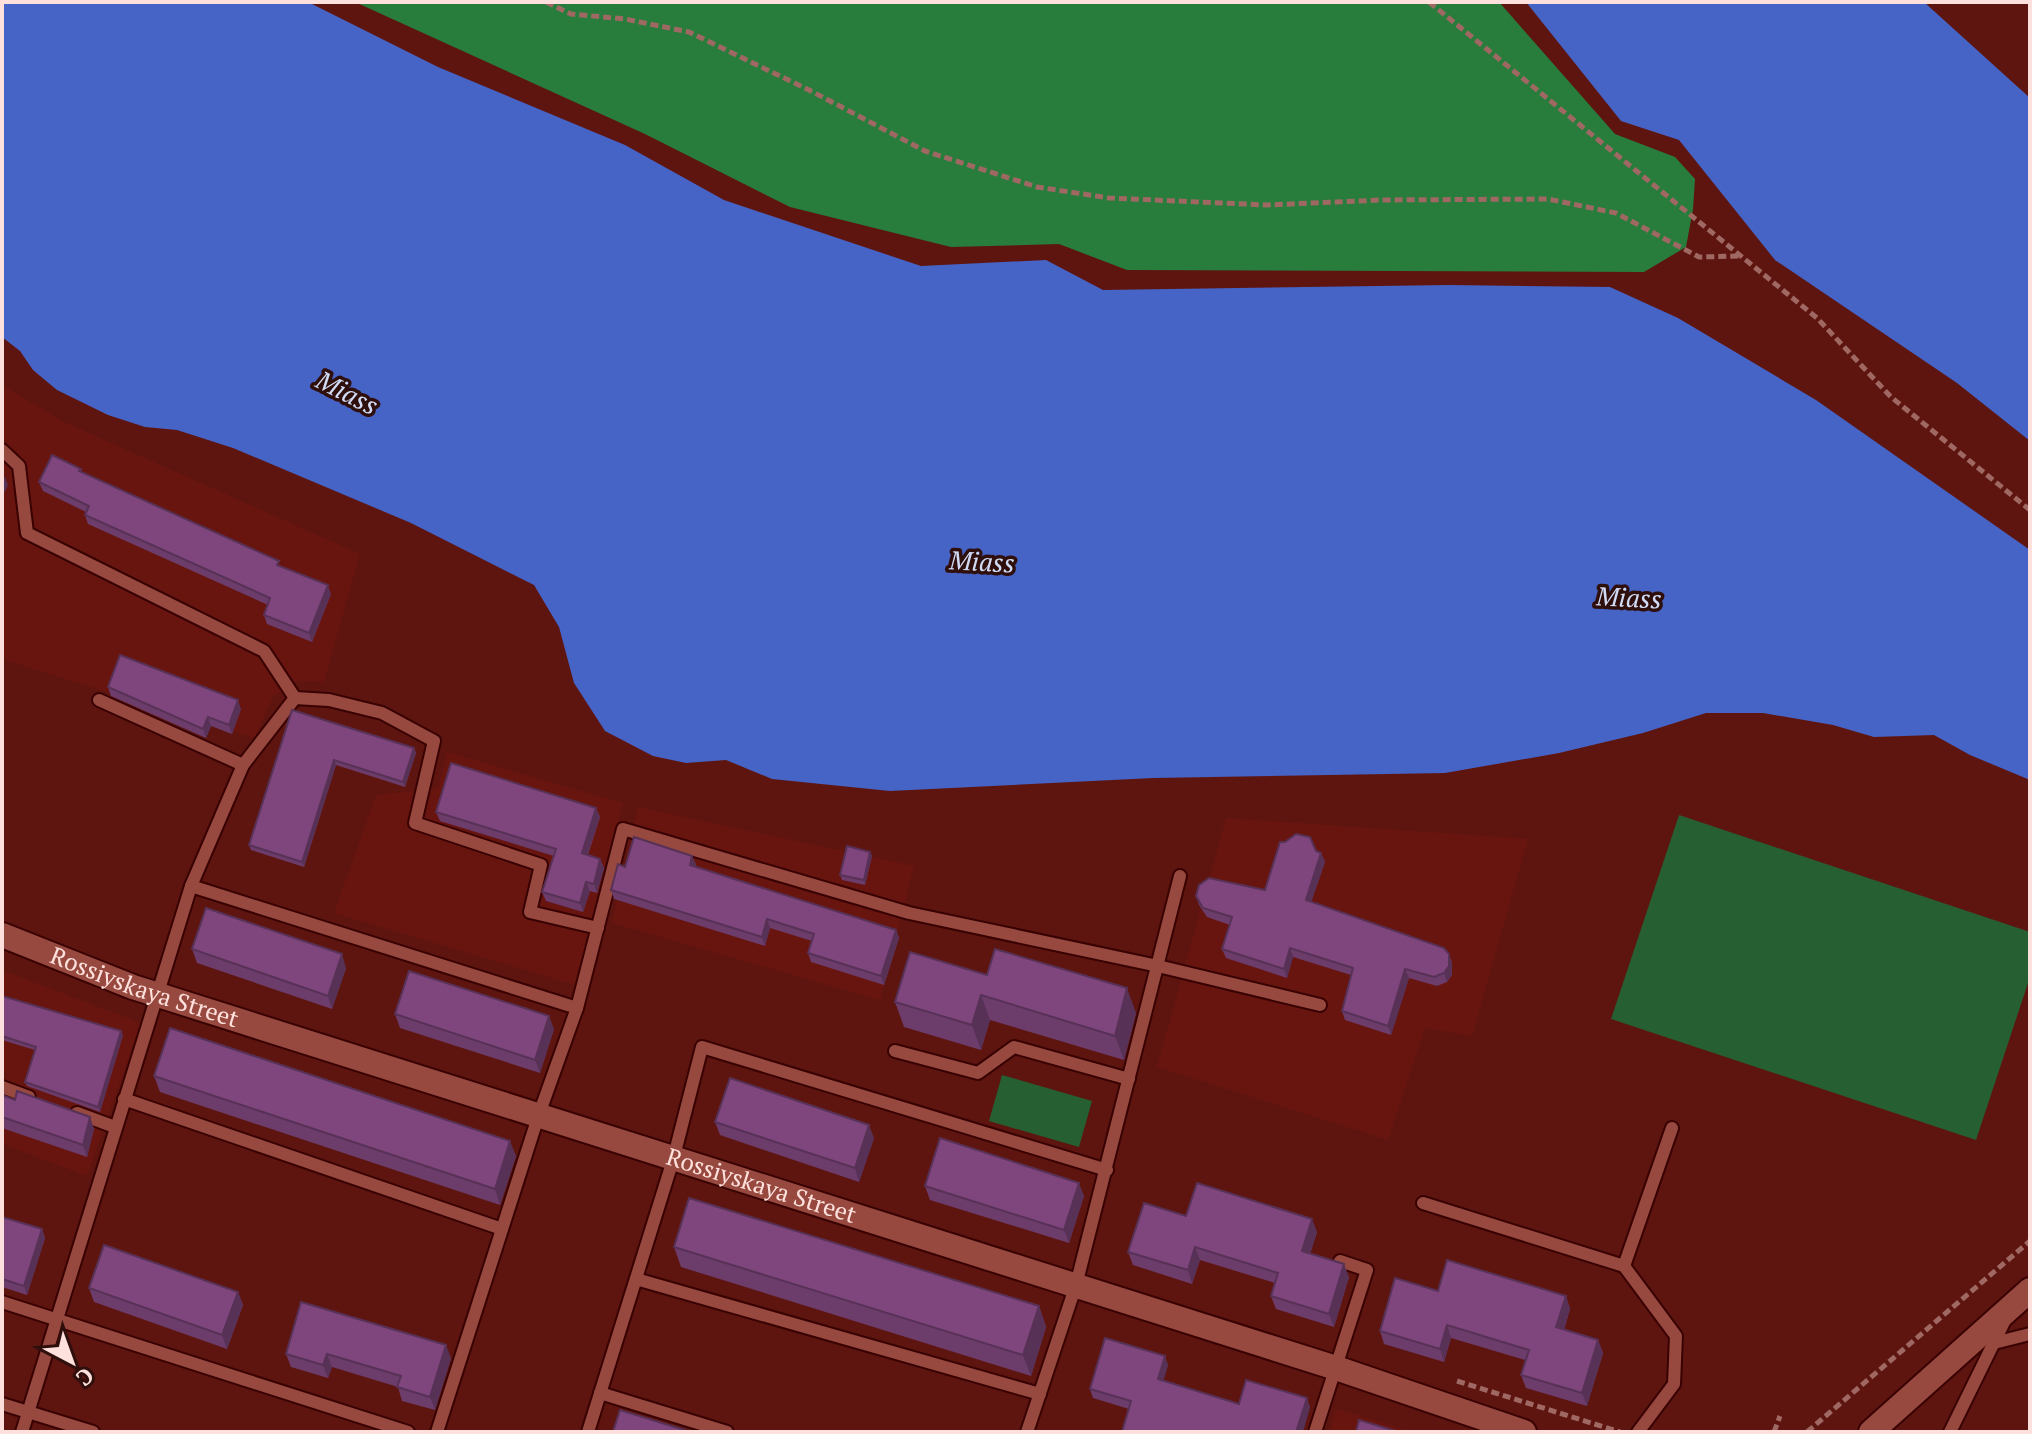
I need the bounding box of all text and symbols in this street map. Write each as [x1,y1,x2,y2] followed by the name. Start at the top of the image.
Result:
[310,362,384,422] water label: Miass
[948,542,1016,580] water label: Miass
[1595,578,1663,616] water label: Miass
[46,939,243,1034] street label: Rossiyskaya Street
[663,1140,861,1230] street label: Rossiyskaya Street
[32,1322,112,1402] north arrow
[71,1362,100,1393] text: С

